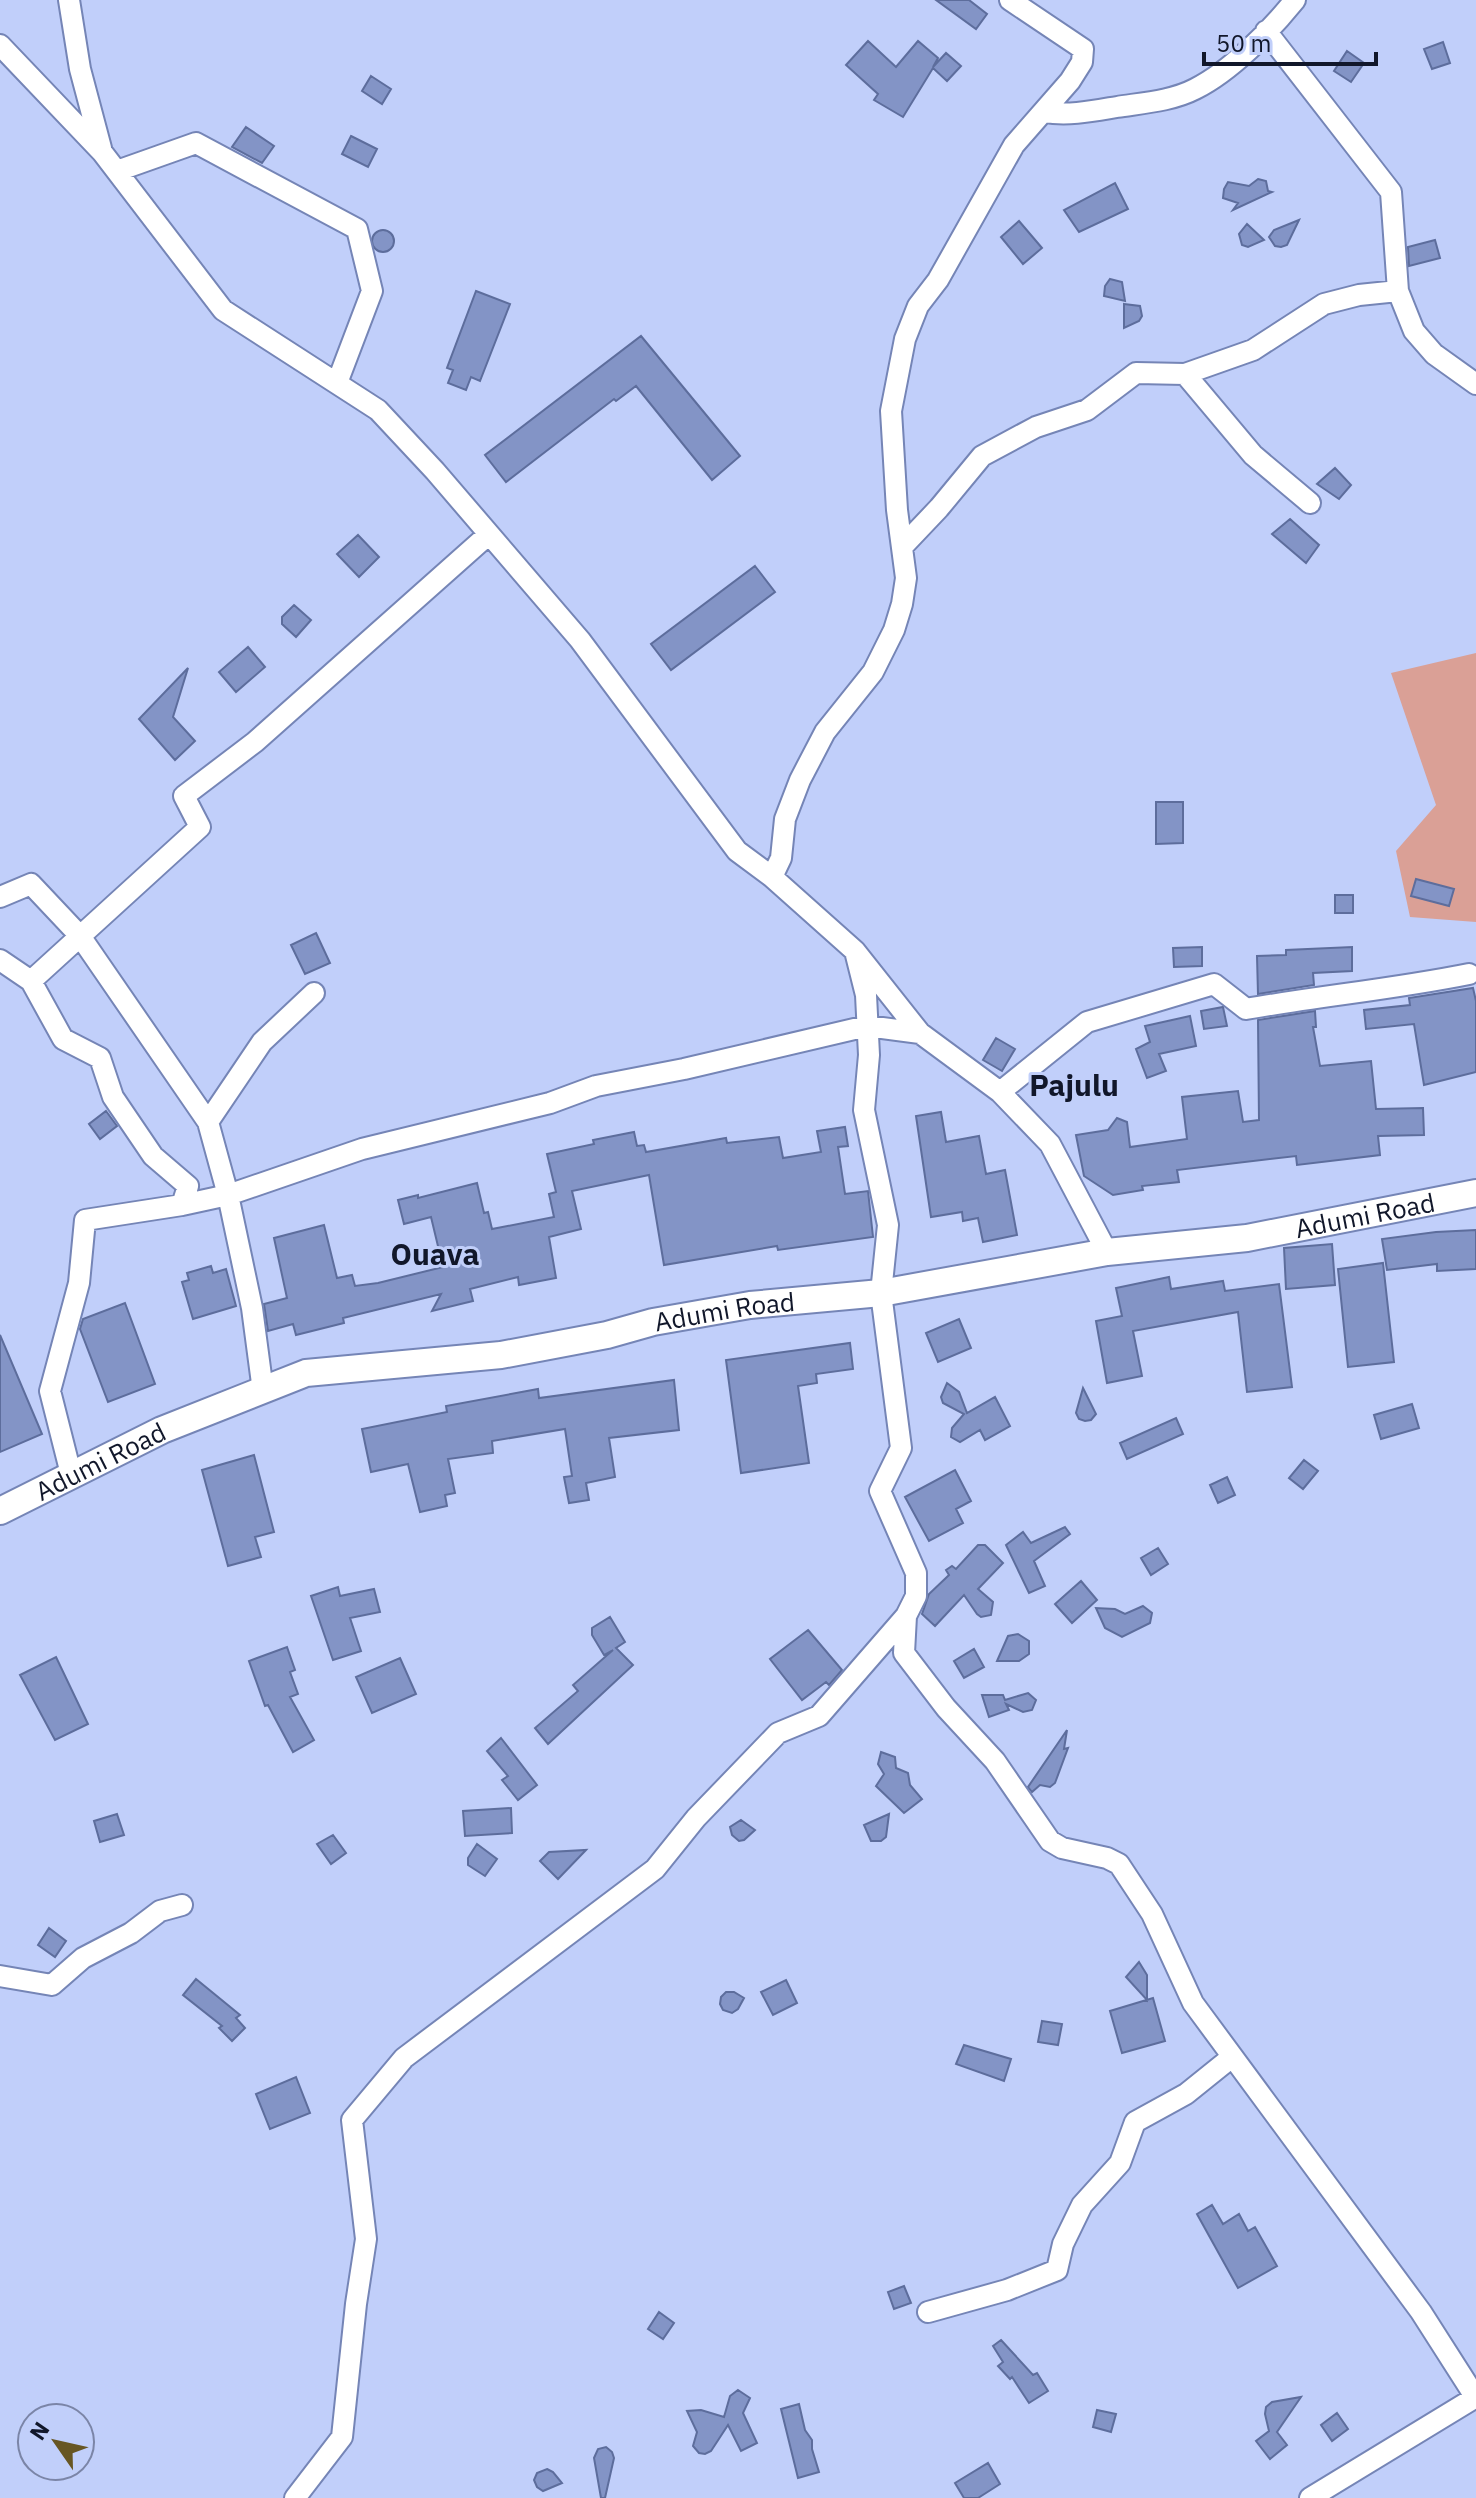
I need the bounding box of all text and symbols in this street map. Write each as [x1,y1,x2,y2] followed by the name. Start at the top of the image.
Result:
[1204,16,1376,66] scale bar
[1216,27,1271,59] text: 50 m
[1029,1065,1119,1104] district label: Pajulu
[1292,1185,1438,1245] street label: Adumi Road
[390,1234,480,1273] district label: Ouava
[652,1284,796,1338] street label: Adumi Road
[29,1414,171,1508] street label: Adumi Road
[16,2402,96,2482] north arrow
[23,2416,55,2445] text: N

